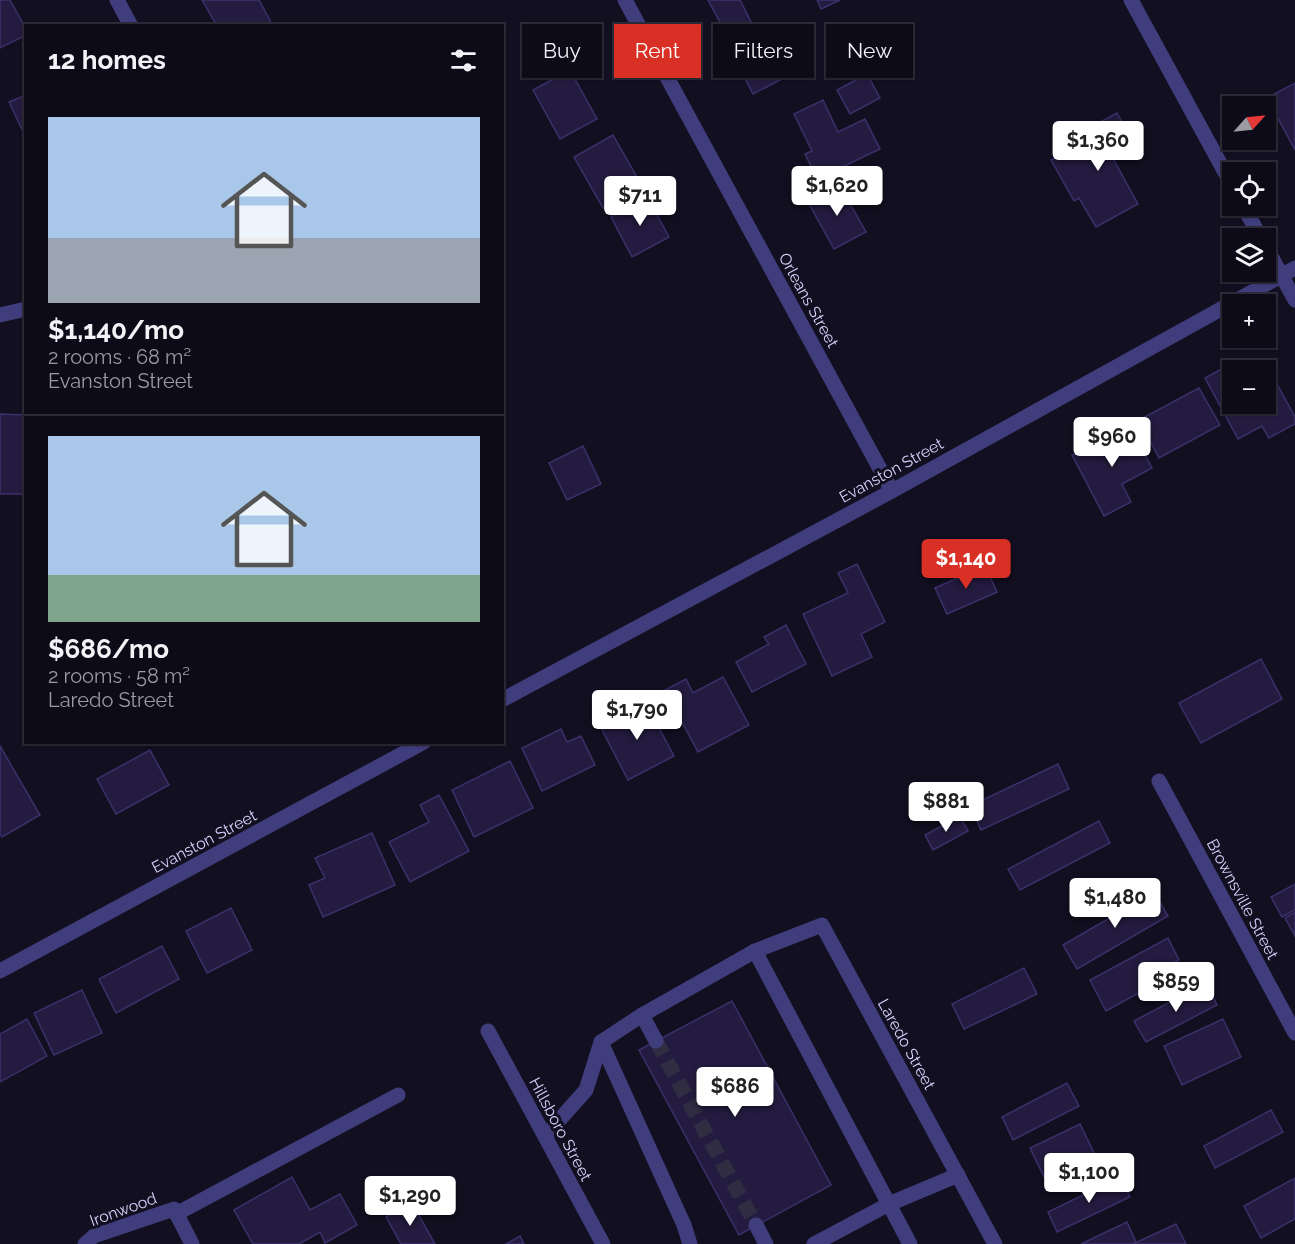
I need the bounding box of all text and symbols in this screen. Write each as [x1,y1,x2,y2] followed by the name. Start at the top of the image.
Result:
[522,24,602,78] chip: Buy
[614,24,701,78] chip: Rent
[713,24,814,78] chip: Filters
[826,24,913,78] chip: New
[447,44,480,77] icon: filters
[48,45,166,75] text: 12 homes
[1222,96,1276,150] north arrow
[1222,96,1276,414] map controls
[1049,121,1147,172] pin: $1,360
[1067,128,1129,152] text: $1,360
[210,156,318,264] icon: home
[1222,162,1276,216] button: locate
[788,166,886,217] pin: $1,620
[806,173,868,197] text: $1,620
[604,176,676,227] pin: $711
[618,183,662,207] text: $711
[1222,228,1276,282] button: layers
[775,249,843,352] street label: Orleans Street
[1222,294,1276,348] button: +
[48,315,184,345] text: $1,140/mo
[48,345,191,369] text: 2 rooms · 68 m²
[1222,360,1276,414] button: −
[48,369,193,393] text: Evanston Street
[1076,417,1148,468] pin: $960
[1088,424,1136,448] text: $960
[836,434,947,507] street label: Evanston Street
[210,475,318,583] icon: home
[917,539,1015,590] pin: $1,140
[936,546,996,570] text: $1,140
[48,634,169,664] text: $686/mo
[48,664,190,688] text: 2 rooms · 58 m²
[48,688,174,712] text: Laredo Street
[588,690,686,741] pin: $1,790
[606,697,668,721] text: $1,790
[910,782,982,833] pin: $881
[923,789,969,813] text: $881
[149,806,260,877] street label: Evanston Street
[1203,836,1283,963] street label: Brownsville Street
[1066,878,1164,929] pin: $1,480
[1084,885,1146,909] text: $1,480
[1140,962,1212,1013] pin: $859
[1152,969,1200,993] text: $859
[874,996,940,1093] street label: Laredo Street
[699,1067,771,1118] pin: $686
[525,1074,596,1185] street label: Hillsboro Street
[710,1074,760,1098] text: $686
[1040,1153,1138,1204] pin: $1,100
[1058,1160,1120,1184] text: $1,100
[361,1176,459,1227] pin: $1,290
[379,1183,441,1207] text: $1,290
[87,1189,159,1230] street label: Ironwood

